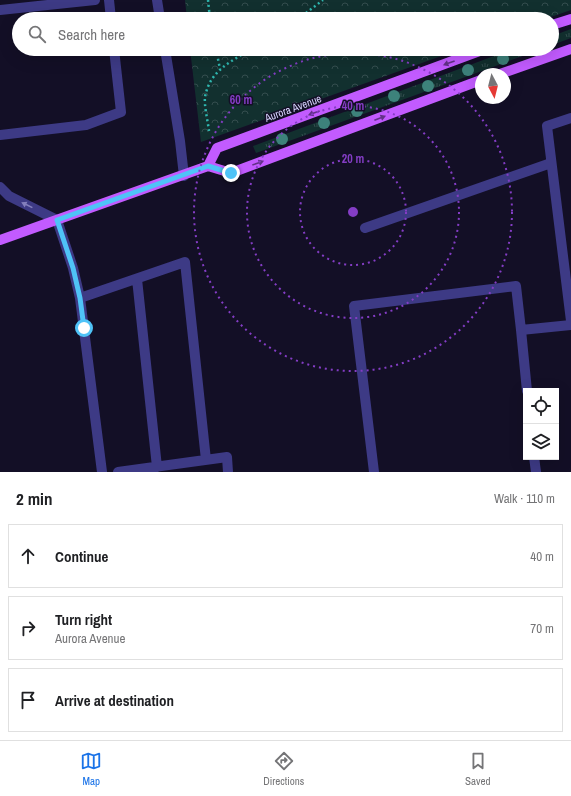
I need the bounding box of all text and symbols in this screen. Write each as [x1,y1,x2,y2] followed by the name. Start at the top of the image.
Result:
[12,12,559,56] search box
[26,23,48,45] icon: search
[58,24,125,45] text: Search here
[442,60,454,66] one-way arrow
[475,68,511,104] north arrow
[262,91,323,125] street label: Aurora Avenue
[230,92,252,108] text: 60 m
[342,98,364,114] text: 40 m
[307,110,319,116] one-way arrow
[375,115,387,121] one-way arrow
[342,151,364,167] text: 20 m
[253,160,265,166] one-way arrow
[222,164,240,182] route end
[22,202,33,208] one-way arrow
[346,205,360,219] centre of rings
[75,319,93,337] route start
[523,388,559,460] map controls
[523,388,559,424] button: locate
[523,424,559,460] button: layers
[16,487,52,510] text: 2 min
[494,490,555,507] text: Walk · 110 m
[17,545,39,567] icon: ahead
[55,546,108,567] text: Continue
[530,548,554,565] text: 40 m
[55,609,112,630] text: Turn right
[17,617,39,639] icon: right
[530,620,554,637] text: 70 m
[55,630,125,647] text: Aurora Avenue
[17,689,39,711] icon: arrive
[55,690,174,711] text: Arrive at destination
[80,750,102,788] tab: Map
[263,750,304,788] tab: Directions
[465,750,491,788] tab: Saved

